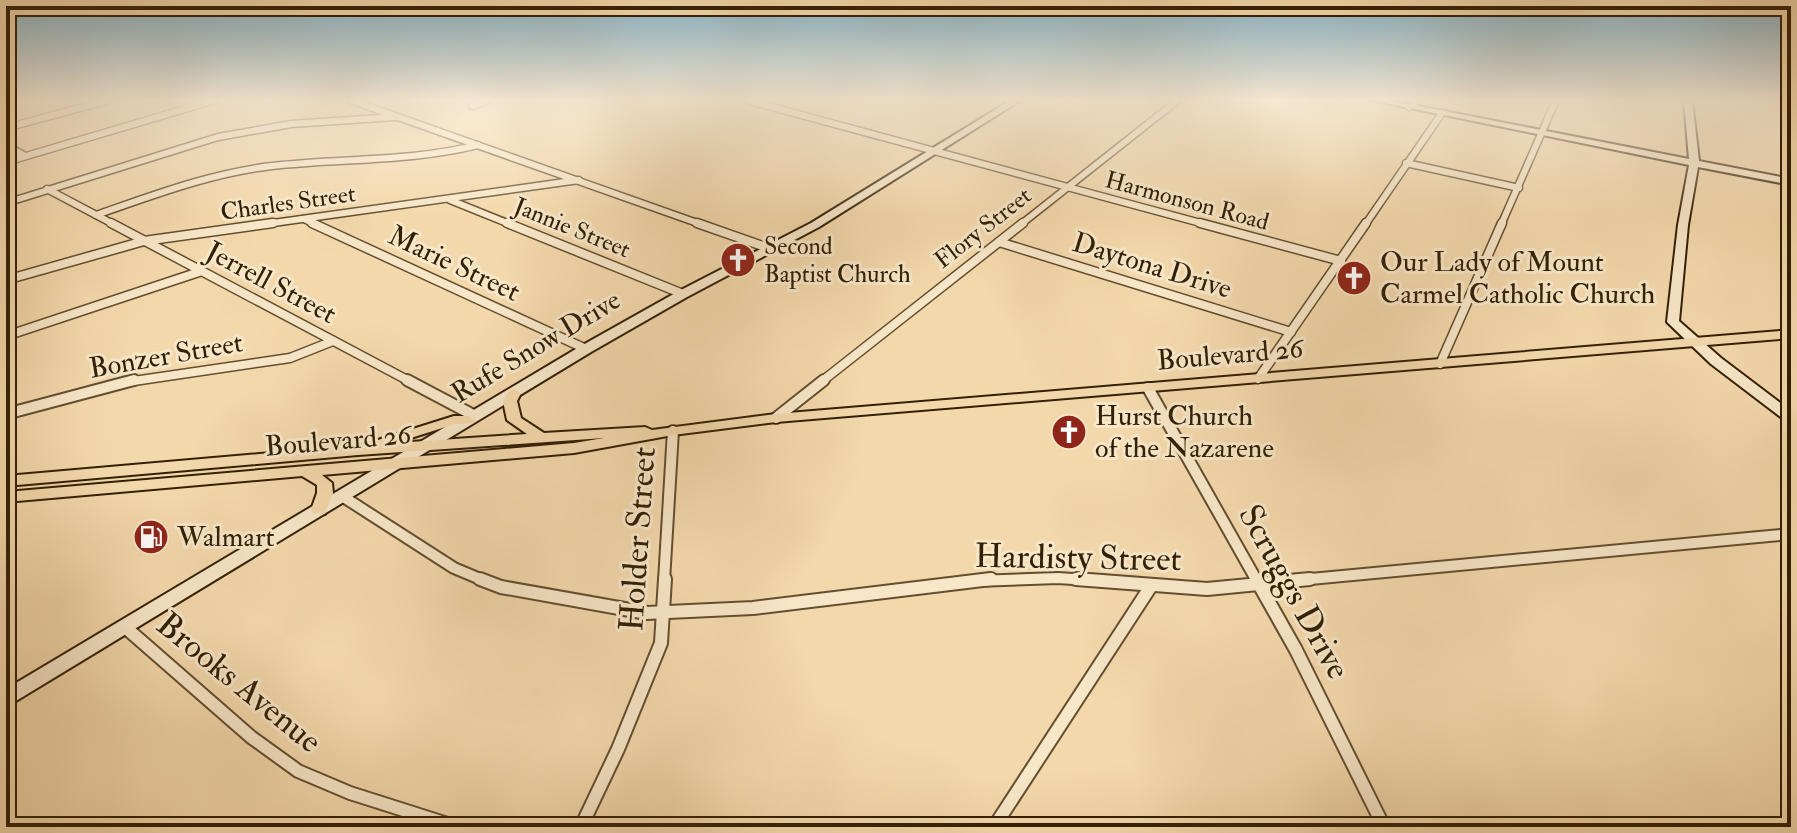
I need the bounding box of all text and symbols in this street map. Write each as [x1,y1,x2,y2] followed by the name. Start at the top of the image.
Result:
[1102,164,1272,238] street label: Harmonson Road
[218,178,358,228] street label: Charles Street
[928,180,1038,276] street label: Flory Street
[508,190,635,265] street label: Jannie Street
[383,218,525,310] street label: Marie Street
[1068,225,1236,307] street label: Daytona Drive
[764,231,911,290] place label: Second Baptist Church
[199,234,342,332] street label: Jerrell Street
[719,241,757,279] church icon: Second Baptist Church
[1380,245,1656,312] place label: Our Lady of Mount Carmel Catholic Church
[1335,259,1373,297] church icon: Our Lady of Mount Carmel Catholic Church
[445,283,627,411] street label: Rufe Snow Drive
[86,325,246,387] street label: Bonzer Street
[1155,331,1307,379] street label: Boulevard 26
[1095,399,1274,466] place label: Hurst Church of the Nazarene
[1050,413,1088,451] church icon: Hurst Church of the Nazarene
[263,417,415,465] street label: Boulevard 26
[610,445,666,633] street label: Holder Street
[1228,497,1360,687] street label: Scruggs Drive
[132,518,170,556] fuel station icon: Walmart
[176,520,274,555] place label: Walmart
[974,535,1182,581] street label: Hardisty Street
[148,603,330,763] street label: Brooks Avenue

